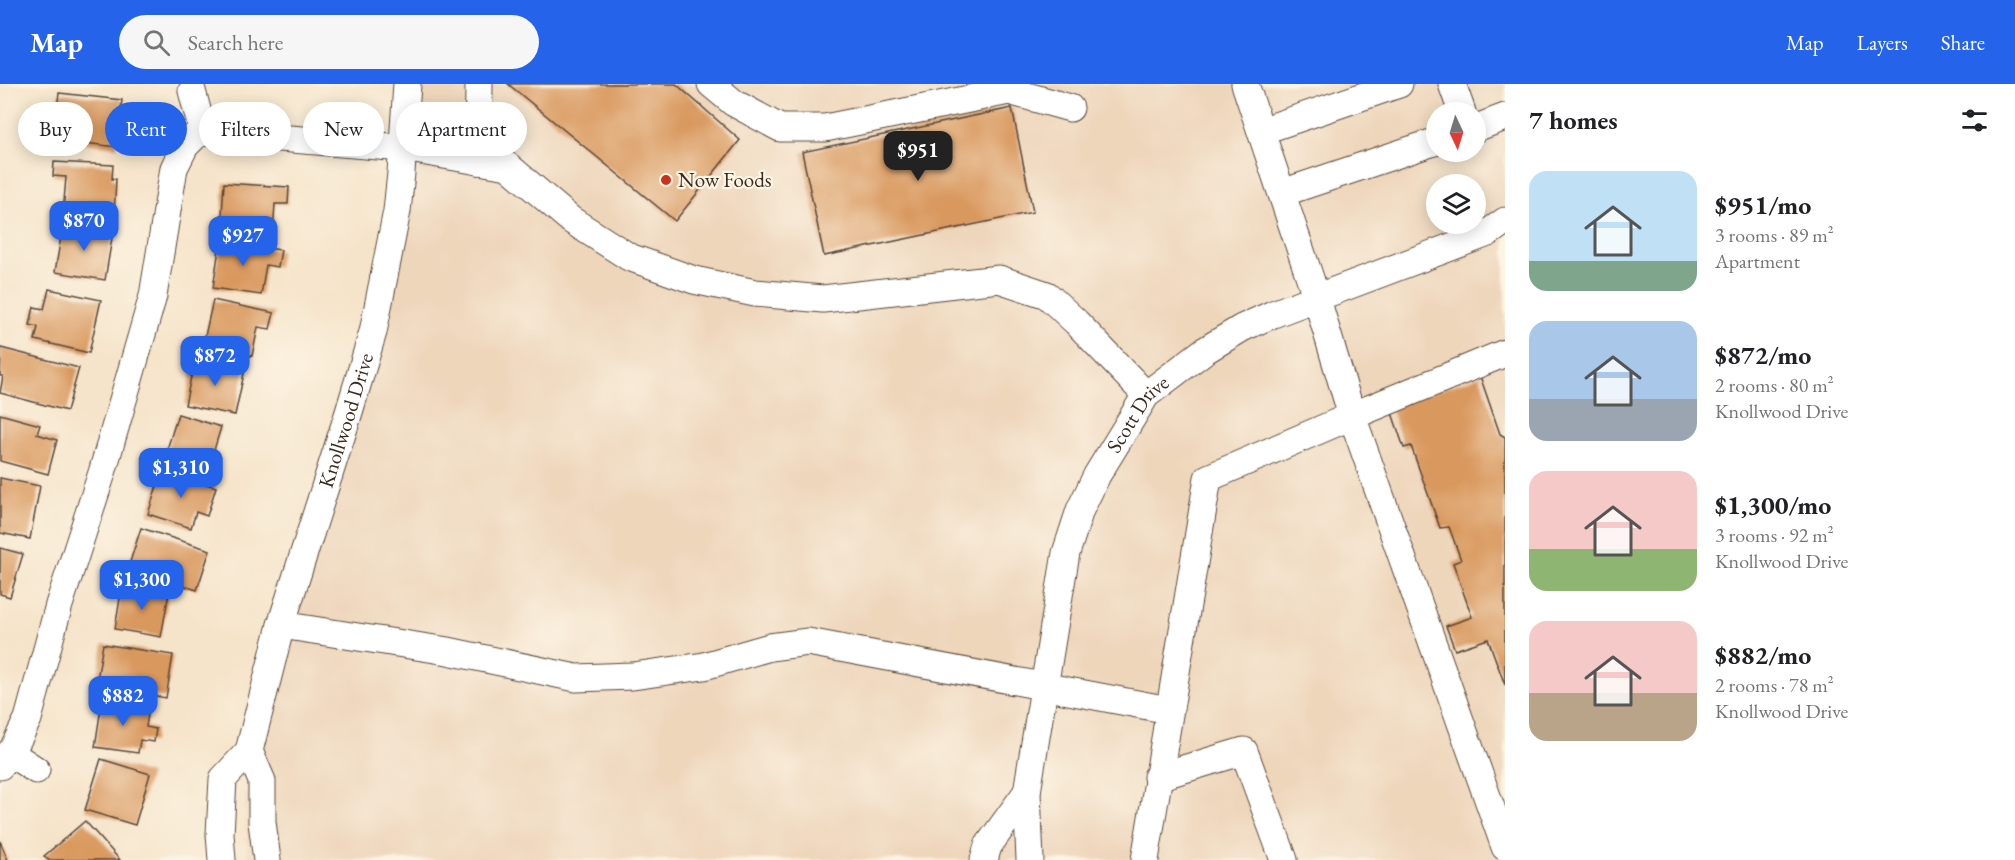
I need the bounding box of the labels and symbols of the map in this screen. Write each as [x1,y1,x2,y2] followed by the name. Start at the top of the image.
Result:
[1426,102,1486,162] north arrow
[882,131,954,182] pin: $951
[678,166,772,193] place label: Now Foods
[659,173,673,187] marker: Now Foods
[48,201,120,252] pin: $870
[207,216,279,267] pin: $927
[179,336,251,387] pin: $872
[312,349,379,491] street label: Knollwood Drive
[1100,369,1174,458] street label: Scott Drive
[132,448,230,499] pin: $1,310
[93,560,191,611] pin: $1,300
[87,676,159,727] pin: $882

